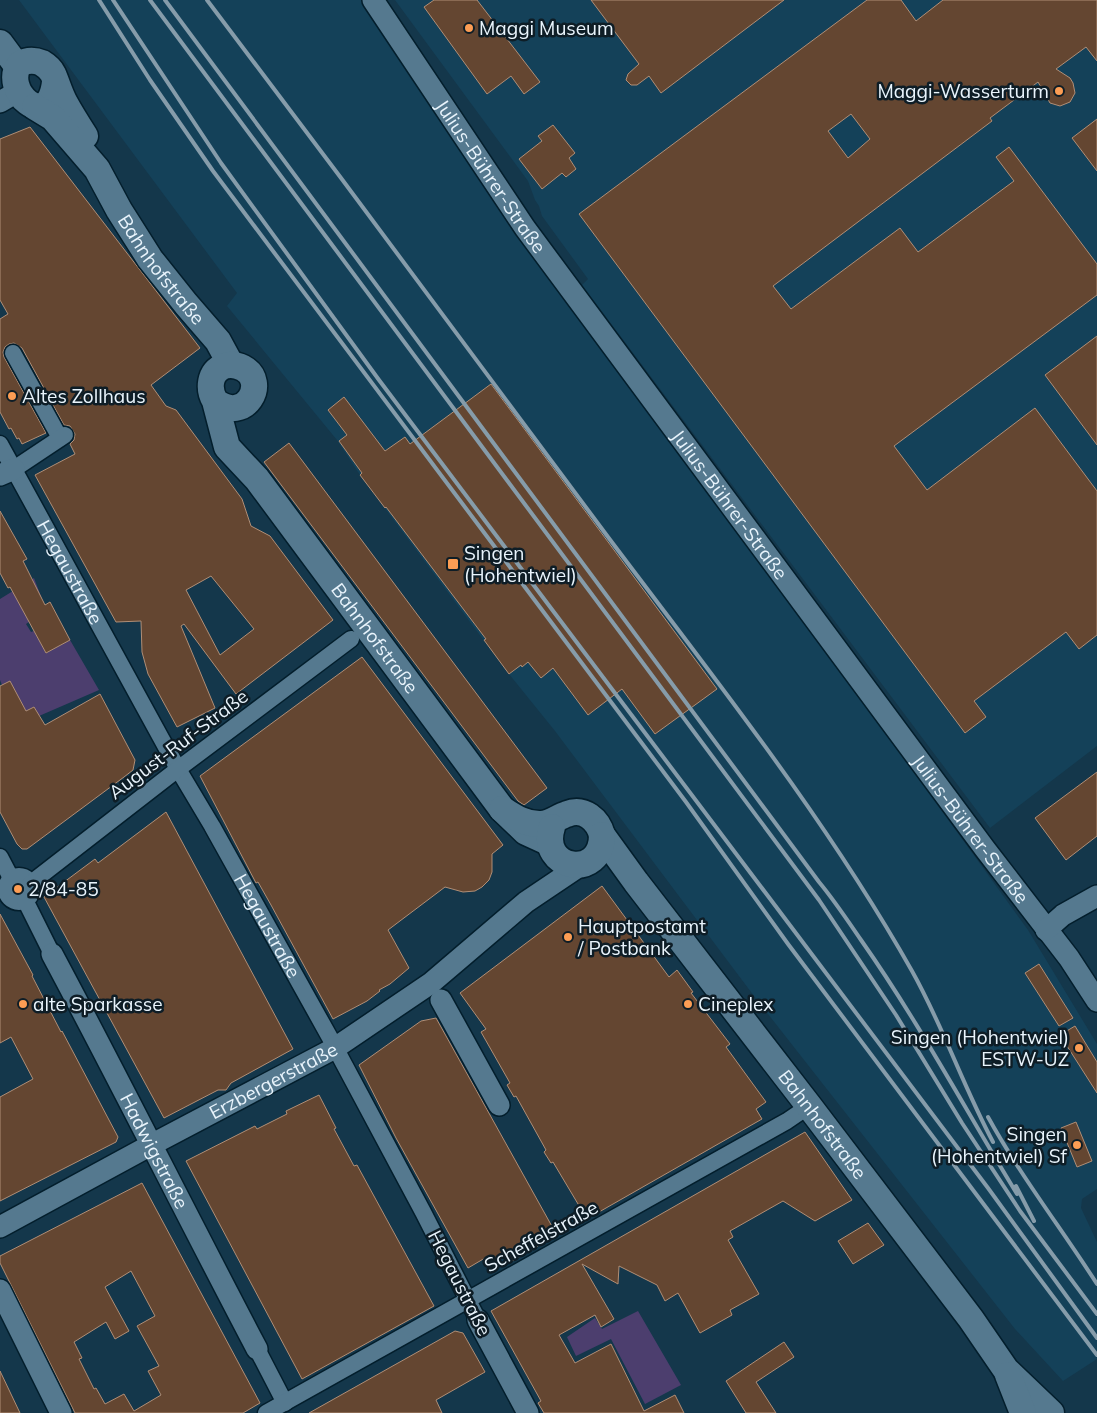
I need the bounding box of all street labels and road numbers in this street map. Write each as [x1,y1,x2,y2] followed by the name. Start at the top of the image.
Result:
[431,95,551,258] street label: Julius-Bührer-Straße
[113,210,210,329] street label: Bahnhofstraße
[666,425,793,584] street label: Julius-Bührer-Straße
[32,516,108,628] street label: Hegaustraße
[326,578,424,698] street label: Bahnhofstraße
[104,684,252,804] street label: August-Ruf-Straße
[907,749,1034,908] street label: Julius-Bührer-Straße
[229,869,306,982] street label: Hegaustraße
[205,1037,342,1124] street label: Erzbergerstraße
[773,1065,872,1184] street label: Bahnhofstraße
[115,1089,194,1213] street label: Hadwigstraße
[480,1195,602,1277] street label: Scheffelstraße
[423,1226,497,1340] street label: Hegaustraße

